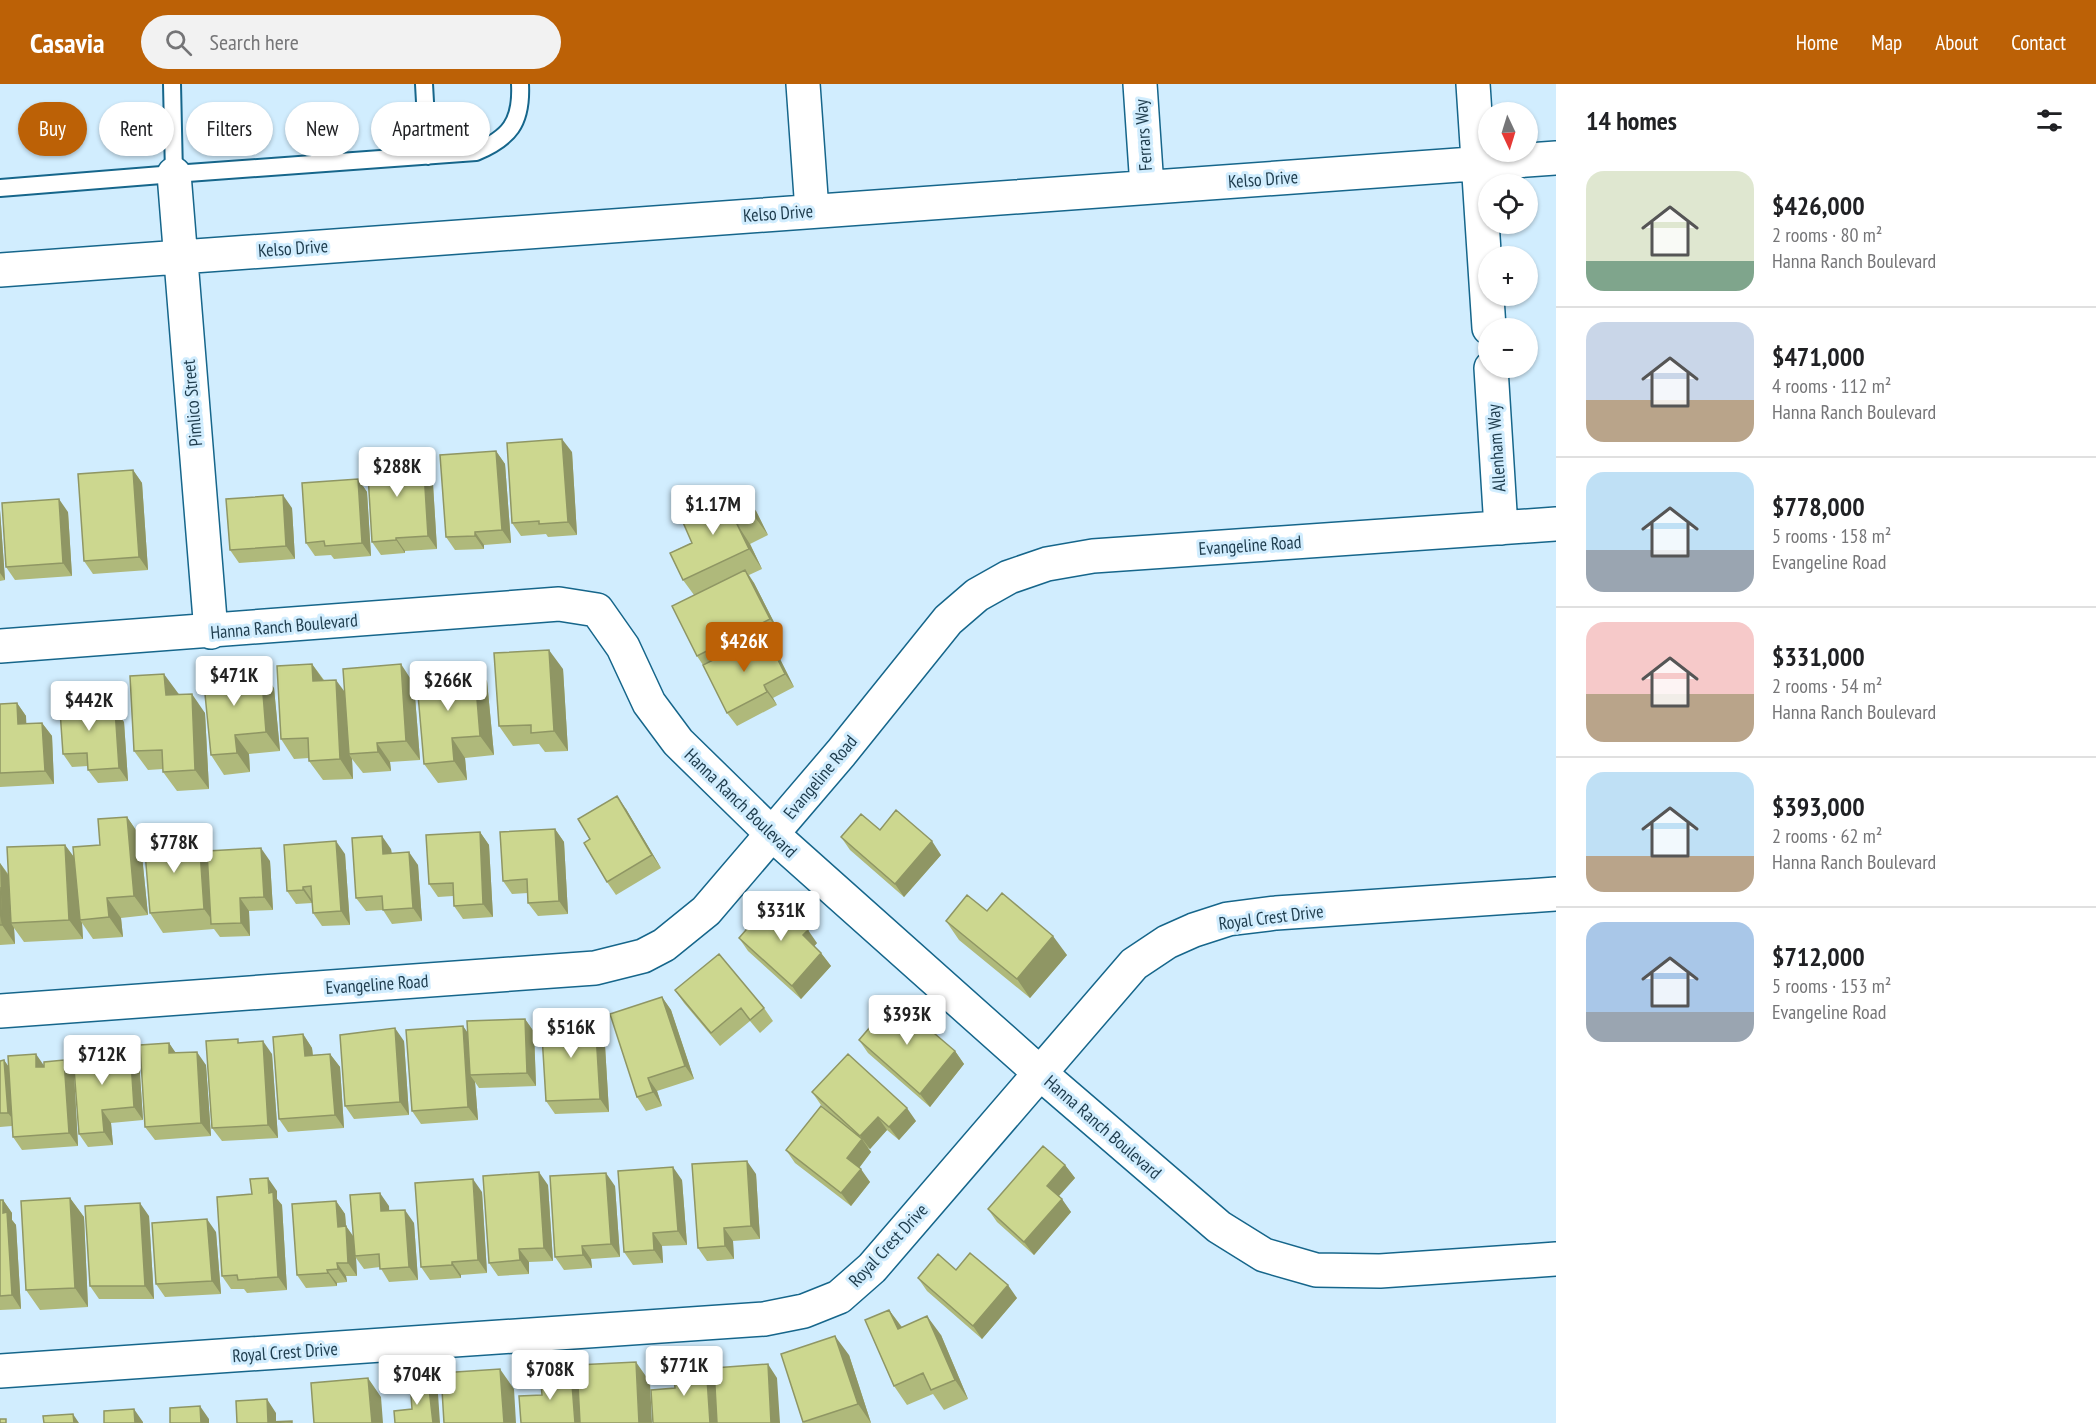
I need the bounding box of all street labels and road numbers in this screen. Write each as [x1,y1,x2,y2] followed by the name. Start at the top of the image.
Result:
[1129,98,1157,172] street label: Ferrars Way
[1227,165,1299,193] street label: Kelso Drive
[742,199,814,227] street label: Kelso Drive
[257,234,329,262] street label: Kelso Drive
[177,359,207,447] street label: Pimlico Street
[1481,403,1511,493] street label: Allenham Way
[1198,530,1302,560] street label: Evangeline Road
[209,608,359,644] street label: Hanna Ranch Boulevard
[778,730,862,824] street label: Evangeline Road
[680,743,802,863] street label: Hanna Ranch Boulevard
[1217,899,1325,935] street label: Royal Crest Drive
[325,969,429,999] street label: Evangeline Road
[1040,1070,1166,1184] street label: Hanna Ranch Boulevard
[844,1199,932,1291] street label: Royal Crest Drive
[232,1337,338,1367] street label: Royal Crest Drive

